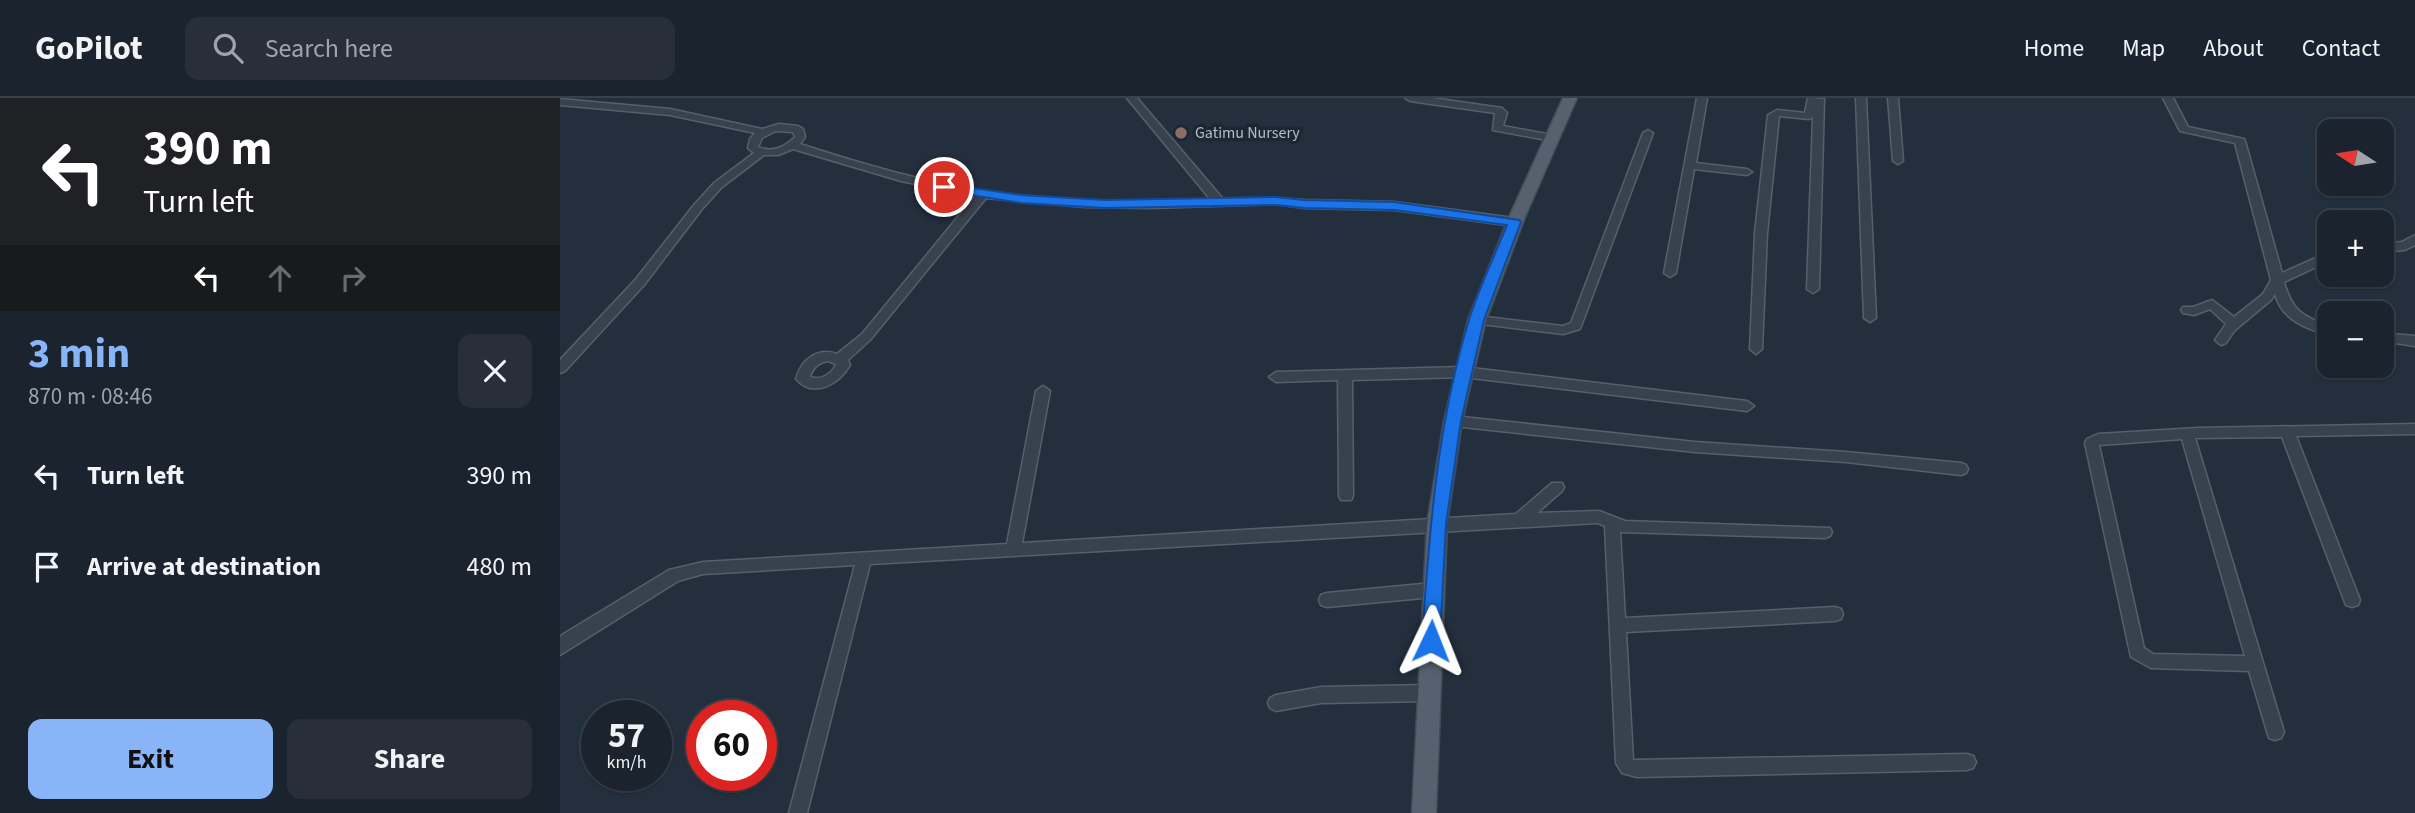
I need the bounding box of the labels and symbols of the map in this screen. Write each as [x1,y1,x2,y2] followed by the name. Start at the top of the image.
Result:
[2317,119,2394,196] north arrow
[1195,122,1300,144] place label: Gatimu Nursery
[1173,125,1189,141] marker: Gatimu Nursery
[914,157,974,217] pin
[1394,604,1468,678] position arrow
[686,700,777,791] speed limit sign: 60

